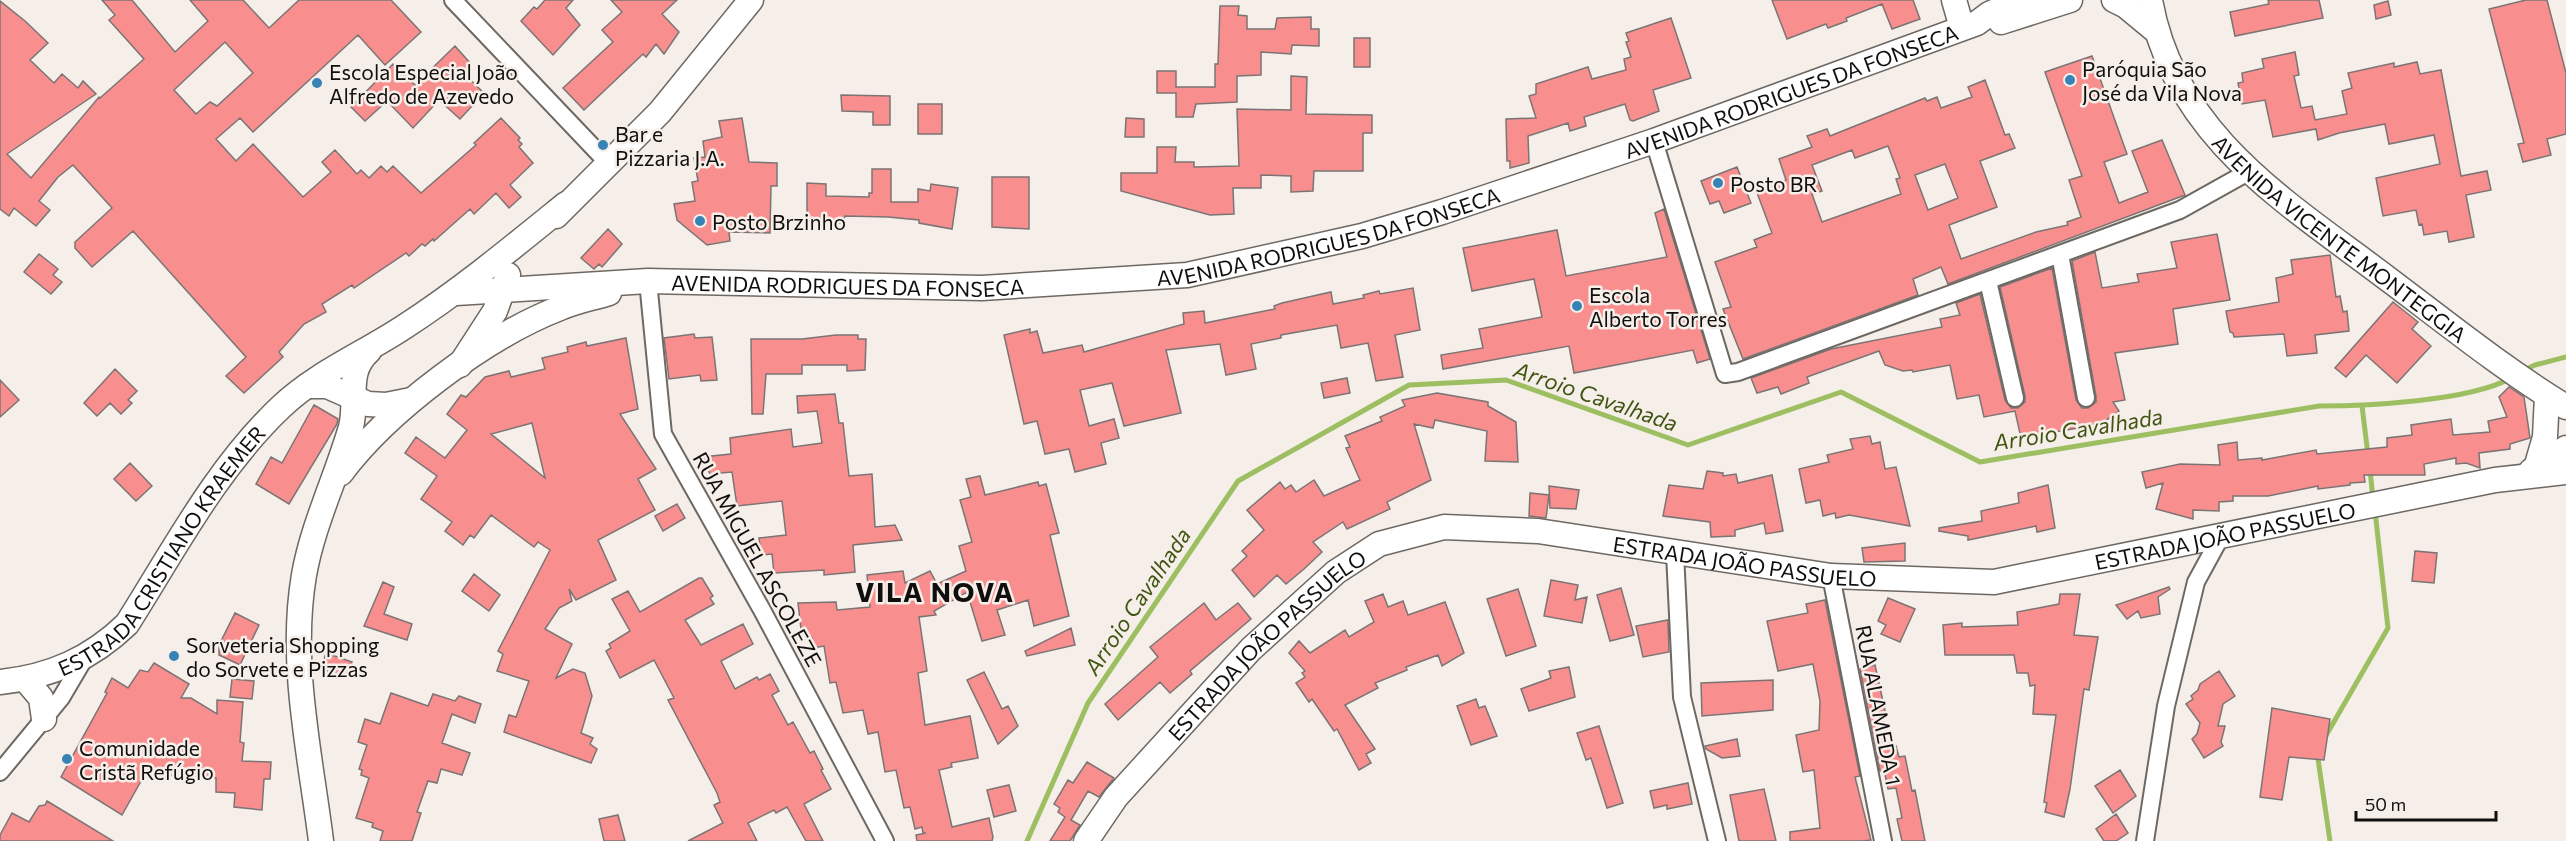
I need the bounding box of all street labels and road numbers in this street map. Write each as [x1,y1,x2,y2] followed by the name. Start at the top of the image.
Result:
[1621,19,1961,163] street label: AVENIDA RODRIGUES DA FONSECA
[2208,129,2472,347] street label: AVENIDA VICENTE MONTEGGIA
[1156,181,1503,289] street label: AVENIDA RODRIGUES DA FONSECA
[671,269,1025,301] street label: AVENIDA RODRIGUES DA FONSECA
[54,420,269,680] street label: ESTRADA CRISTIANO KRAEMER
[689,447,827,671] street label: RUA MIGUEL ASCOLEZE
[2092,496,2357,574] street label: ESTRADA JOÃO PASSUELO
[1612,530,1877,590] street label: ESTRADA JOÃO PASSUELO
[1162,544,1370,745] street label: ESTRADA JOÃO PASSUELO
[1851,623,1907,787] street label: RUA ALAMEDA 1

